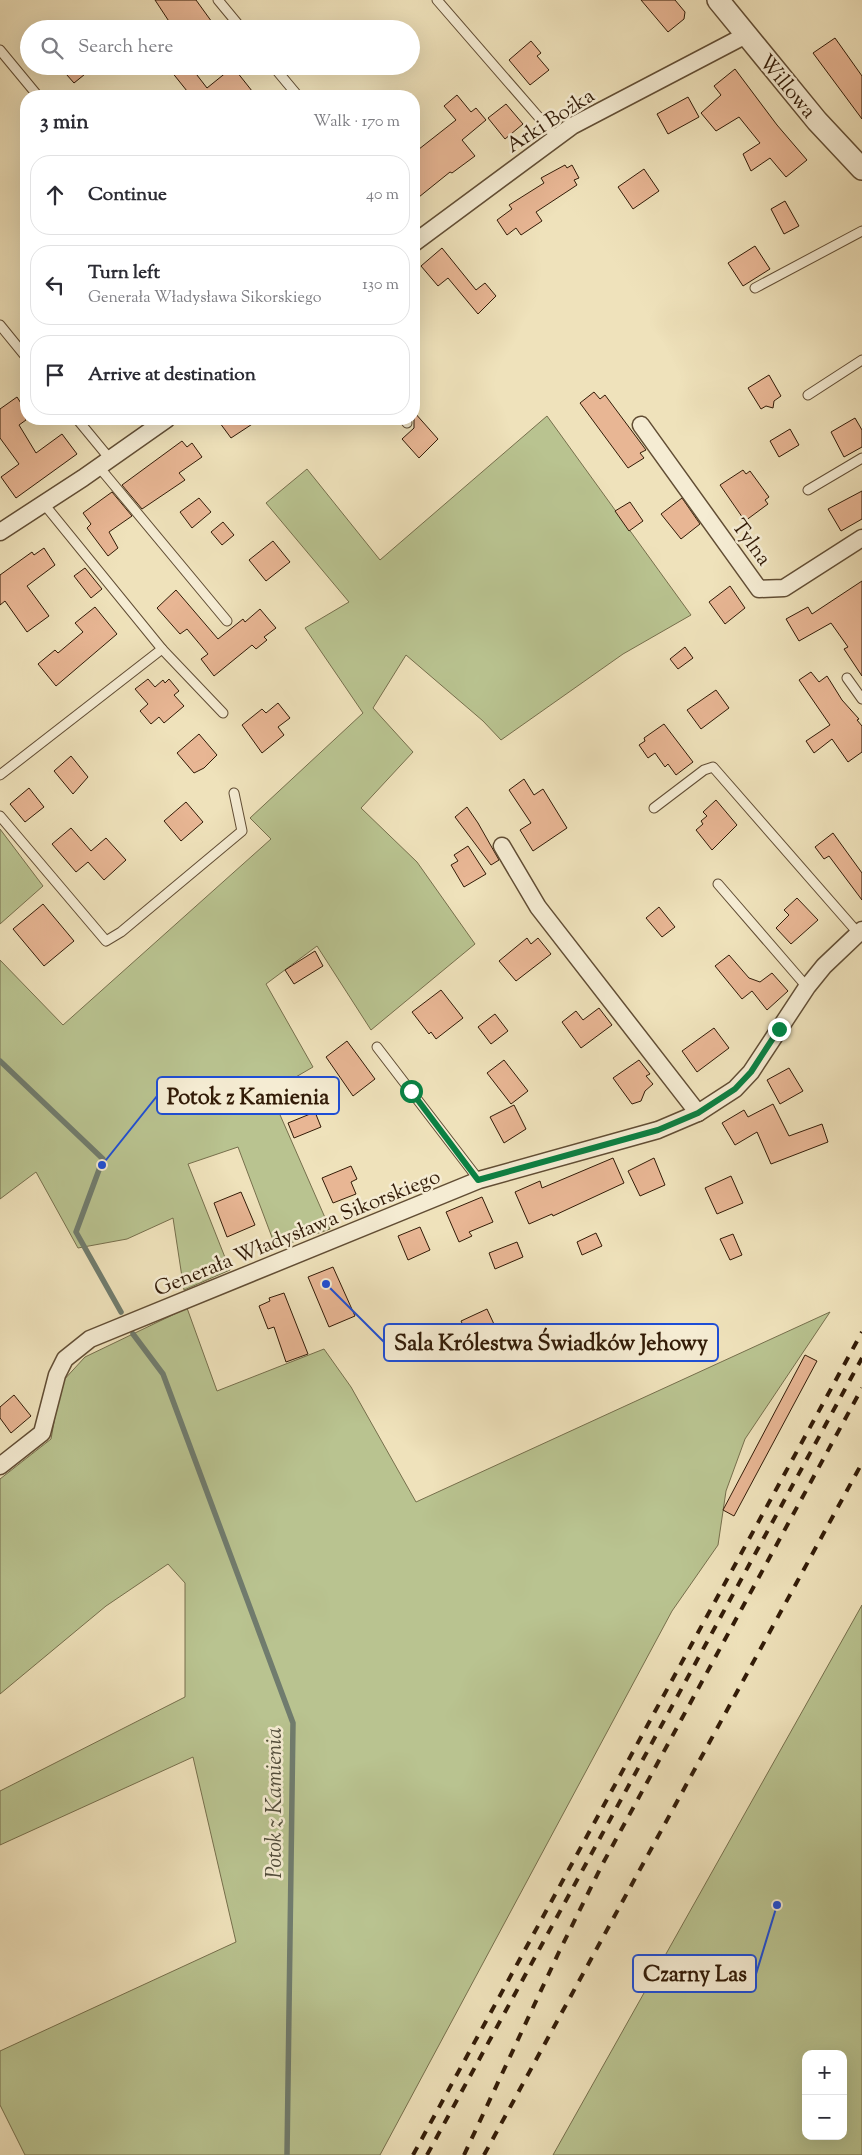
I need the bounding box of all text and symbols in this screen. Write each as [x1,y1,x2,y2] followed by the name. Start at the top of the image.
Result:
[20,20,420,75] search box
[38,34,66,62] icon: search
[78,34,173,61] text: Search here
[751,49,823,126] street label: Willowa
[501,82,601,162] street label: Arki Bożka
[40,108,89,138] text: 3 min
[313,111,400,134] text: Walk · 170 m
[41,181,69,209] icon: ahead
[88,182,167,209] text: Continue
[366,184,399,207] text: 40 m
[88,260,160,287] text: Turn left
[41,271,69,299] icon: left
[362,274,399,297] text: 130 m
[88,287,321,310] text: Generała Władysława Sikorskiego
[41,361,69,389] icon: arrive
[88,362,256,389] text: Arrive at destination
[723,514,778,573] street label: Tylna
[768,1018,791,1041] route end
[157,1077,339,1114] callout: Potok z Kamienia
[400,1080,423,1103] route start
[167,1083,330,1115] text: Potok z Kamienia
[150,1163,445,1305] street label: Generała Władysława Sikorskiego
[384,1324,718,1361] callout: Sala Królestwa Świadków Jehowy
[394,1327,708,1361] text: Sala Królestwa Świadków Jehowy
[260,1728,292,1878] water label: Potok z Kamienia
[633,1955,756,1992] callout: Czarny Las
[643,1960,747,1992] text: Czarny Las
[802,2050,847,2140] map controls
[802,2050,847,2095] button: +
[802,2095,847,2140] button: −

